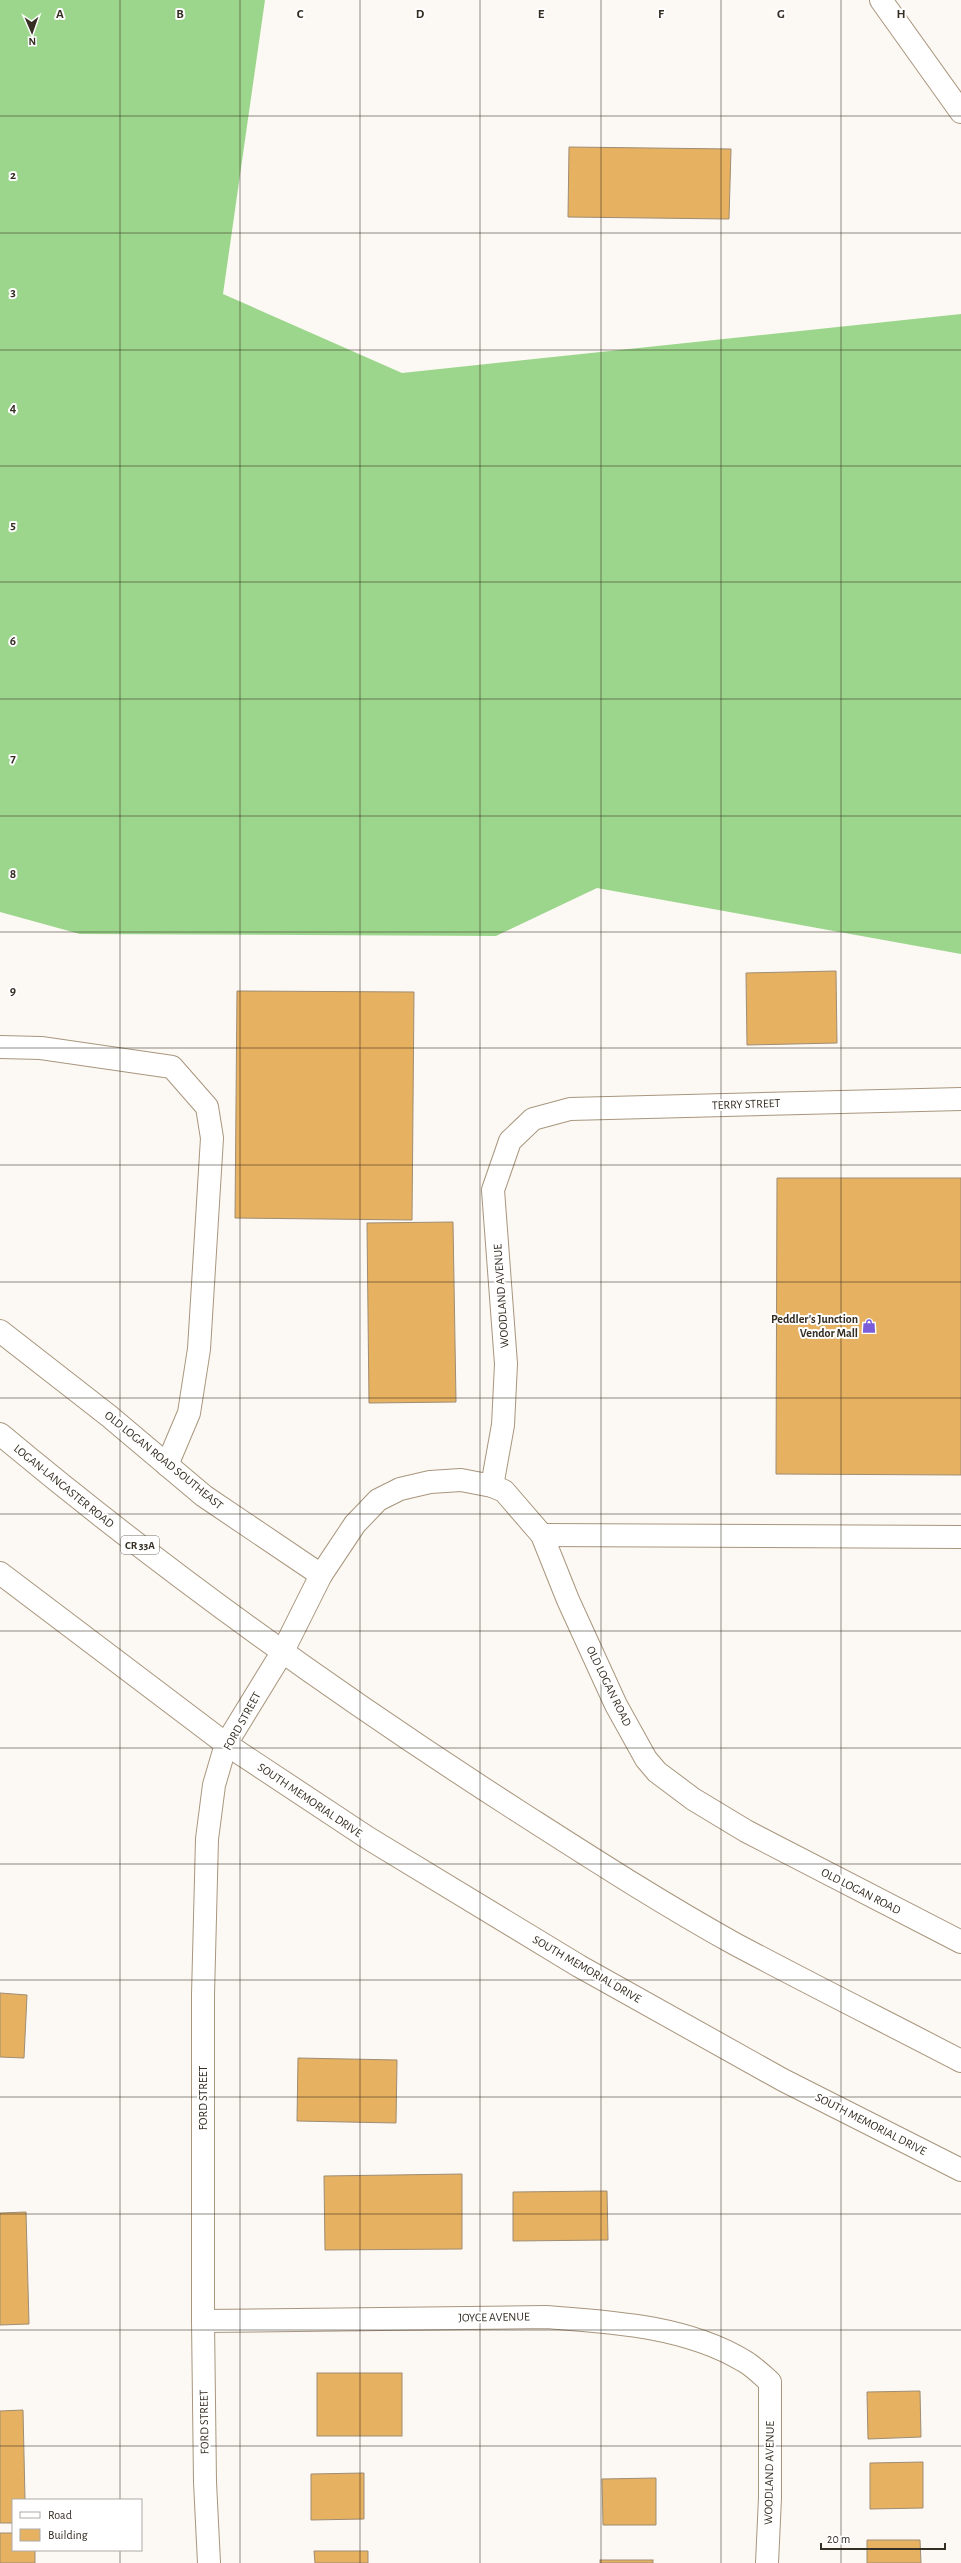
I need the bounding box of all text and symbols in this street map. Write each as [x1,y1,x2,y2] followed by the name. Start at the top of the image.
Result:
[56,8,64,21] text: A
[176,8,184,21] text: B
[297,8,304,21] text: C
[416,8,425,21] text: D
[538,8,545,21] text: E
[658,8,665,21] text: F
[777,8,785,21] text: G
[896,8,906,21] text: H
[12,12,52,52] north arrow
[28,36,36,47] text: N
[10,169,16,182] text: 2
[10,286,16,299] text: 3
[10,402,17,415] text: 4
[10,519,16,532] text: 5
[10,635,16,648] text: 6
[10,752,16,765] text: 7
[10,868,16,881] text: 8
[10,985,16,998] text: 9
[712,1097,781,1111] street label: TERRY STREET
[491,1243,511,1348] street label: WOODLAND AVENUE
[771,1313,858,1339] place label: Peddler's Junction Vendor Mall
[861,1318,877,1334] shop icon: Peddler's Junction Vendor Mall
[103,1409,226,1511] street label: OLD LOGAN ROAD SOUTHEAST
[12,1442,117,1530] street label: LOGAN-LANCASTER ROAD
[121,1536,159,1554] road number: CR 33A
[584,1644,634,1728] street label: OLD LOGAN ROAD
[221,1690,263,1752] street label: FORD STREET
[256,1761,365,1839] street label: SOUTH MEMORIAL DRIVE
[819,1866,903,1916] street label: OLD LOGAN ROAD
[531,1933,643,2005] street label: SOUTH MEMORIAL DRIVE
[197,2066,209,2130] street label: FORD STREET
[813,2091,929,2157] street label: SOUTH MEMORIAL DRIVE
[458,2310,530,2324] street label: JOYCE AVENUE
[197,2389,211,2454] street label: FORD STREET
[762,2421,776,2525] street label: WOODLAND AVENUE
[12,2499,142,2551] legend
[48,2509,72,2521] text: Road
[821,2525,945,2551] scale bar
[48,2529,88,2541] text: Building
[827,2533,850,2545] text: 20 m

